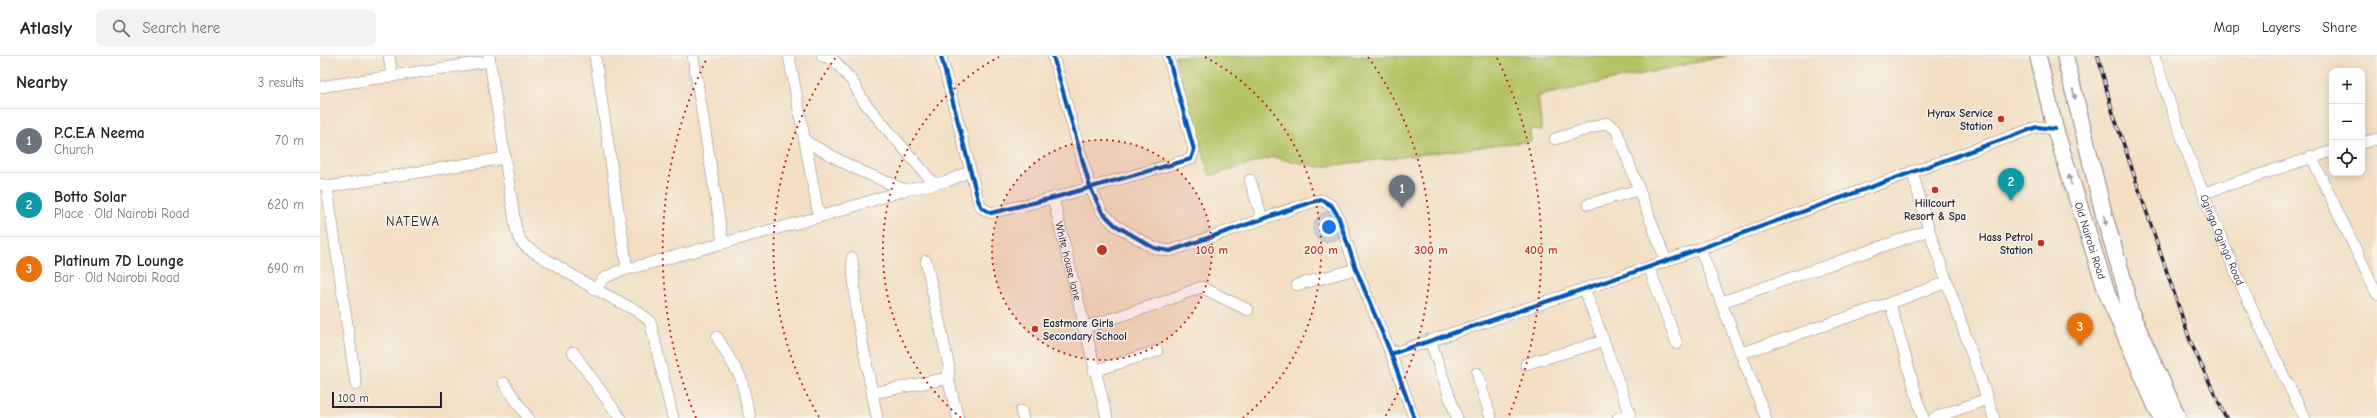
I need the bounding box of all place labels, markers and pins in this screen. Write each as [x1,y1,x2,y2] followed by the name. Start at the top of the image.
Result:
[1927,107,1994,133] place label: Hyrax Service Station
[1996,114,2006,124] marker: Hyrax Service Station
[1998,168,2024,201] pin: 2
[1389,175,1415,208] pin: 1
[1930,185,1940,195] marker: Hillcourt Resort & Spa
[1904,197,1966,223] place label: Hillcourt Resort & Spa
[1979,231,2033,257] place label: Hass Petrol Station
[2036,238,2046,248] marker: Hass Petrol Station
[1095,243,1109,257] centre of rings
[2067,313,2093,346] pin: 3
[1043,317,1127,343] place label: Eastmore Girls Secondary School
[1030,324,1040,334] marker: Eastmore Girls Secondary School

